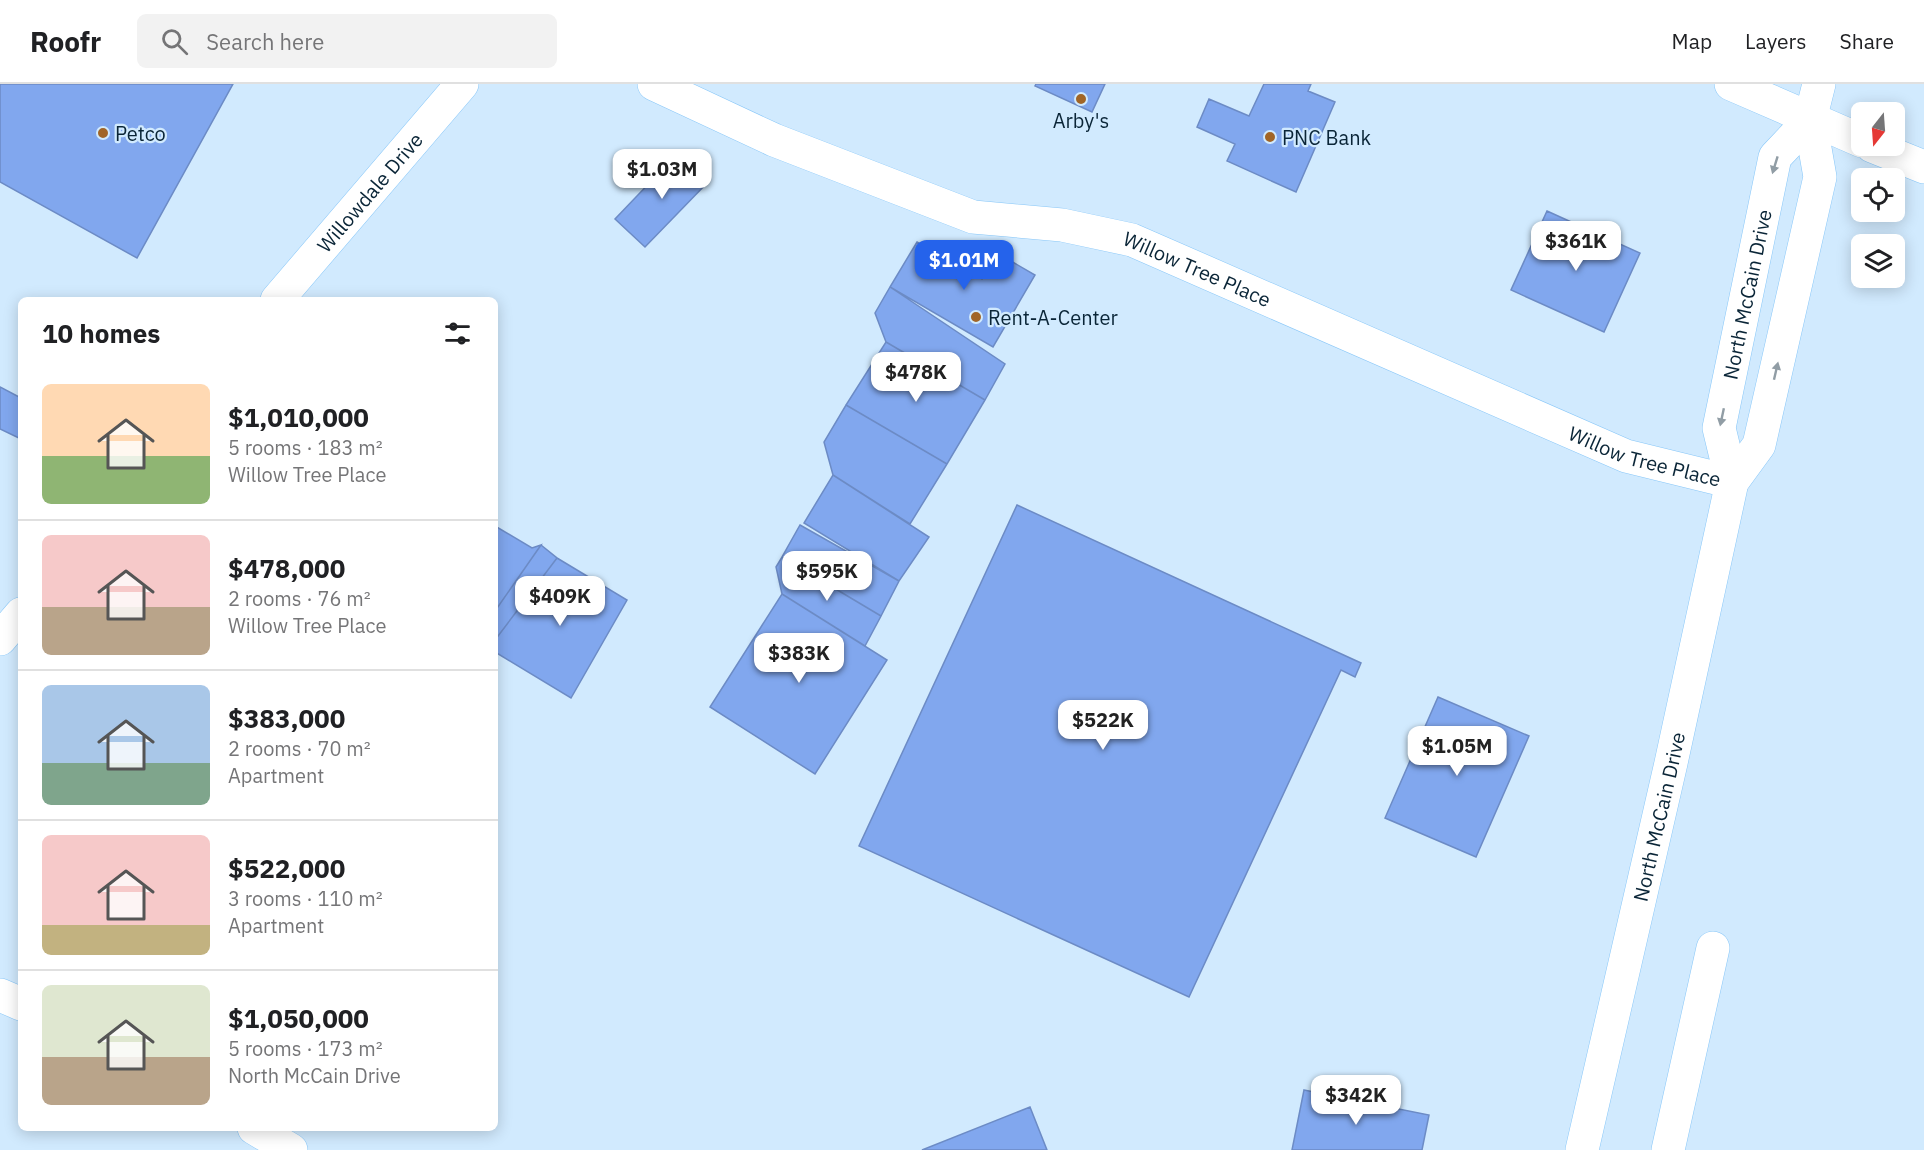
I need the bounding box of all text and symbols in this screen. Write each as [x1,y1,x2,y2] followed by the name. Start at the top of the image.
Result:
[137,14,557,68] search box
[30,23,101,60] text: Roofr
[158,25,191,58] icon: search
[206,27,324,56] text: Search here
[1672,27,1712,55] text: Map
[1745,27,1807,55] text: Layers
[1840,27,1894,55] text: Share
[1074,92,1088,106] marker: Arby's
[1851,102,1905,156] north arrow
[1851,102,1905,288] map controls
[1053,107,1109,134] place label: Arby's
[115,120,166,147] place label: Petco
[1282,124,1371,151] place label: PNC Bank
[96,126,110,140] marker: Petco
[310,126,428,258] street label: Willowdale Drive
[1263,130,1277,144] marker: PNC Bank
[613,149,711,200] pin: $1.03M
[627,155,697,182] text: $1.03M
[1770,156,1779,174] one-way arrow
[1851,168,1905,222] button: locate
[1716,207,1777,382] street label: North McCain Drive
[1534,221,1618,272] pin: $361K
[1119,224,1275,313] street label: Willow Tree Place
[1545,227,1607,254] text: $361K
[1851,234,1905,288] button: layers
[915,240,1013,291] pin: $1.01M
[929,246,999,273] text: $1.01M
[988,304,1118,331] place label: Rent-A-Center
[969,310,983,324] marker: Rent-A-Center
[42,316,160,350] text: 10 homes
[441,317,474,350] icon: filters
[874,352,958,403] pin: $478K
[885,358,947,385] text: $478K
[1771,362,1781,380] one-way arrow
[228,400,369,434] text: $1,010,000
[90,408,162,480] icon: home
[1716,408,1726,426] one-way arrow
[1565,419,1724,492] street label: Willow Tree Place
[228,434,383,461] text: 5 rooms · 183 m²
[228,461,386,488] text: Willow Tree Place
[228,551,345,585] text: $478,000
[785,551,869,602] pin: $595K
[796,557,858,584] text: $595K
[90,559,162,631] icon: home
[518,576,602,627] pin: $409K
[529,582,591,609] text: $409K
[228,585,371,612] text: 2 rooms · 76 m²
[228,612,386,639] text: Willow Tree Place
[757,633,841,684] pin: $383K
[768,639,830,666] text: $383K
[1061,700,1145,751] pin: $522K
[228,701,345,735] text: $383,000
[1072,706,1134,733] text: $522K
[90,709,162,781] icon: home
[1408,726,1506,777] pin: $1.05M
[1626,729,1691,904] street label: North McCain Drive
[1422,732,1492,759] text: $1.05M
[228,735,371,762] text: 2 rooms · 70 m²
[228,762,324,789] text: Apartment
[228,851,345,885] text: $522,000
[90,859,162,931] icon: home
[228,885,383,912] text: 3 rooms · 110 m²
[228,912,324,939] text: Apartment
[228,1001,369,1035] text: $1,050,000
[90,1009,162,1081] icon: home
[228,1035,383,1062] text: 5 rooms · 173 m²
[228,1062,401,1089] text: North McCain Drive
[1314,1075,1398,1126] pin: $342K
[1325,1081,1387,1108] text: $342K

